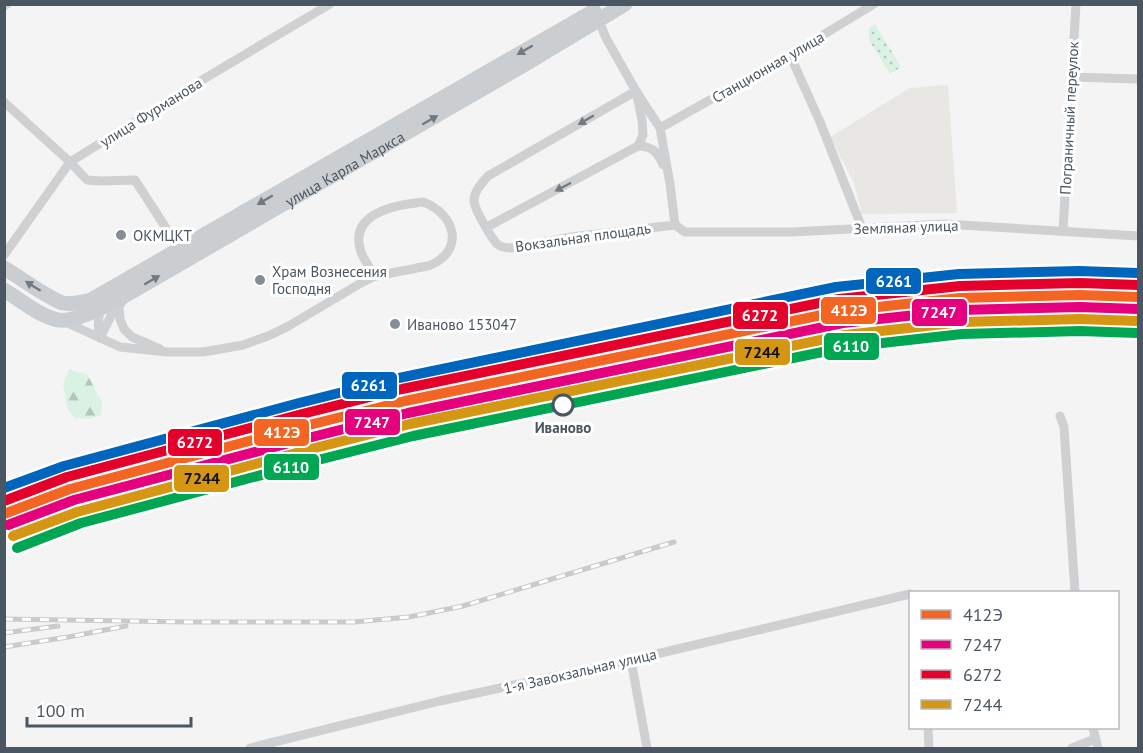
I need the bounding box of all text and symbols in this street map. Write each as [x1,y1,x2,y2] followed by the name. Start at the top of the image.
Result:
[708,27,828,107] street label: Станционная улица
[1055,40,1083,195] street label: Пограничный переулок
[516,45,533,55] one-way arrow
[96,73,206,151] street label: улица Фурманова
[422,114,438,125] one-way arrow
[578,114,594,125] one-way arrow
[282,127,408,210] street label: улица Карла Маркса
[554,182,571,192] one-way arrow
[256,195,273,205] one-way arrow
[853,216,959,238] street label: Земляная улица
[514,218,652,256] street label: Вокзальная площадь
[133,226,193,245] place label: ОКМЦКТ
[114,228,128,242] marker: ОКМЦКТ
[272,262,387,298] place label: Храм Вознесения Господня
[865,267,922,295] line badge: 6261
[876,271,912,291] text: 6261
[253,273,267,287] marker: Храм Вознесения Господня
[144,275,161,285] one-way arrow
[25,280,41,291] one-way arrow
[820,296,877,325] line badge: 412Э
[911,298,968,327] line badge: 7247
[831,300,867,320] text: 412Э
[732,301,789,330] line badge: 6272
[921,302,957,322] text: 7247
[742,305,778,325] text: 6272
[407,315,517,334] place label: Иваново 153047
[388,317,402,331] marker: Иваново 153047
[823,332,880,361] line badge: 6110
[833,336,869,356] text: 6110
[734,338,791,366] line badge: 7244
[744,342,780,362] text: 7244
[341,371,398,400] line badge: 6261
[351,375,387,395] text: 6261
[552,394,574,416] marker: Иваново
[344,408,401,436] line badge: 7247
[354,412,390,432] text: 7247
[253,418,310,447] line badge: 412Э
[535,418,591,437] place label: Иваново
[264,422,300,442] text: 412Э
[167,428,223,457] line badge: 6272
[177,432,213,452] text: 6272
[263,453,320,481] line badge: 6110
[273,457,309,477] text: 6110
[173,464,230,493] line badge: 7244
[184,468,220,488] text: 7244
[909,591,1119,729] legend
[963,603,1003,626] text: 412Э
[963,633,1002,656] text: 7247
[502,644,658,698] street label: 1-я Завокзальная улица
[963,663,1002,686] text: 6272
[27,690,190,728] scale bar
[963,693,1002,716] text: 7244
[36,699,85,722] text: 100 m

